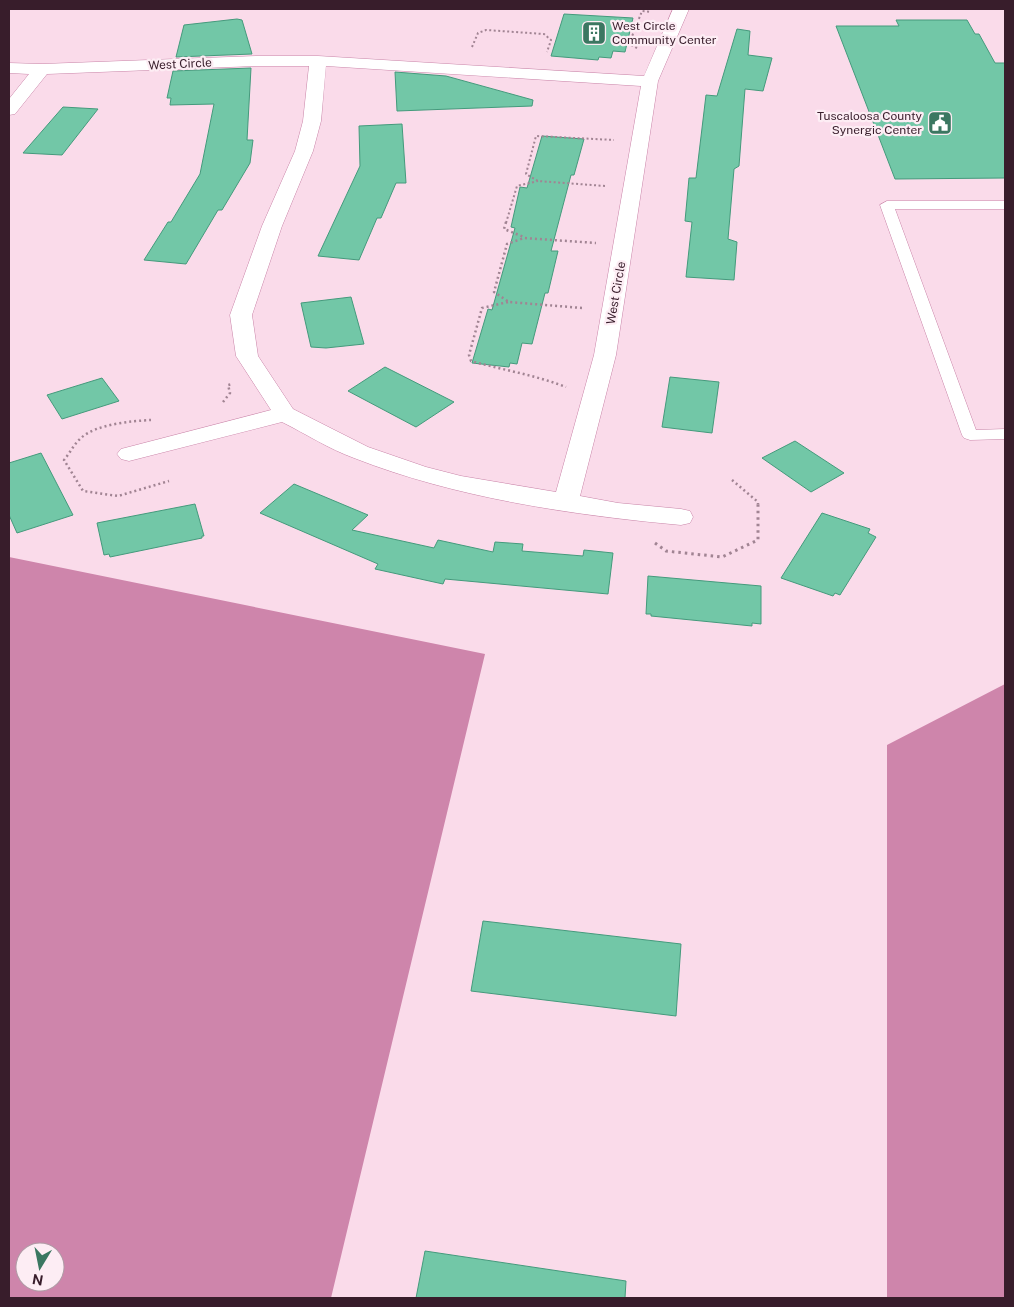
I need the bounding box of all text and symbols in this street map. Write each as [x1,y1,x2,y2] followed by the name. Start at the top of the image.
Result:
[612,19,717,47] place label: West Circle Community Center
[581,20,607,46] building icon: West Circle Community Center
[148,55,212,73] street label: West Circle
[817,109,923,137] place label: Tuscaloosa County Synergic Center
[927,110,953,136] public building icon: Tuscaloosa County Synergic Center
[604,260,628,326] street label: West Circle
[15,1242,65,1292] north arrow
[31,1271,45,1289] text: N

